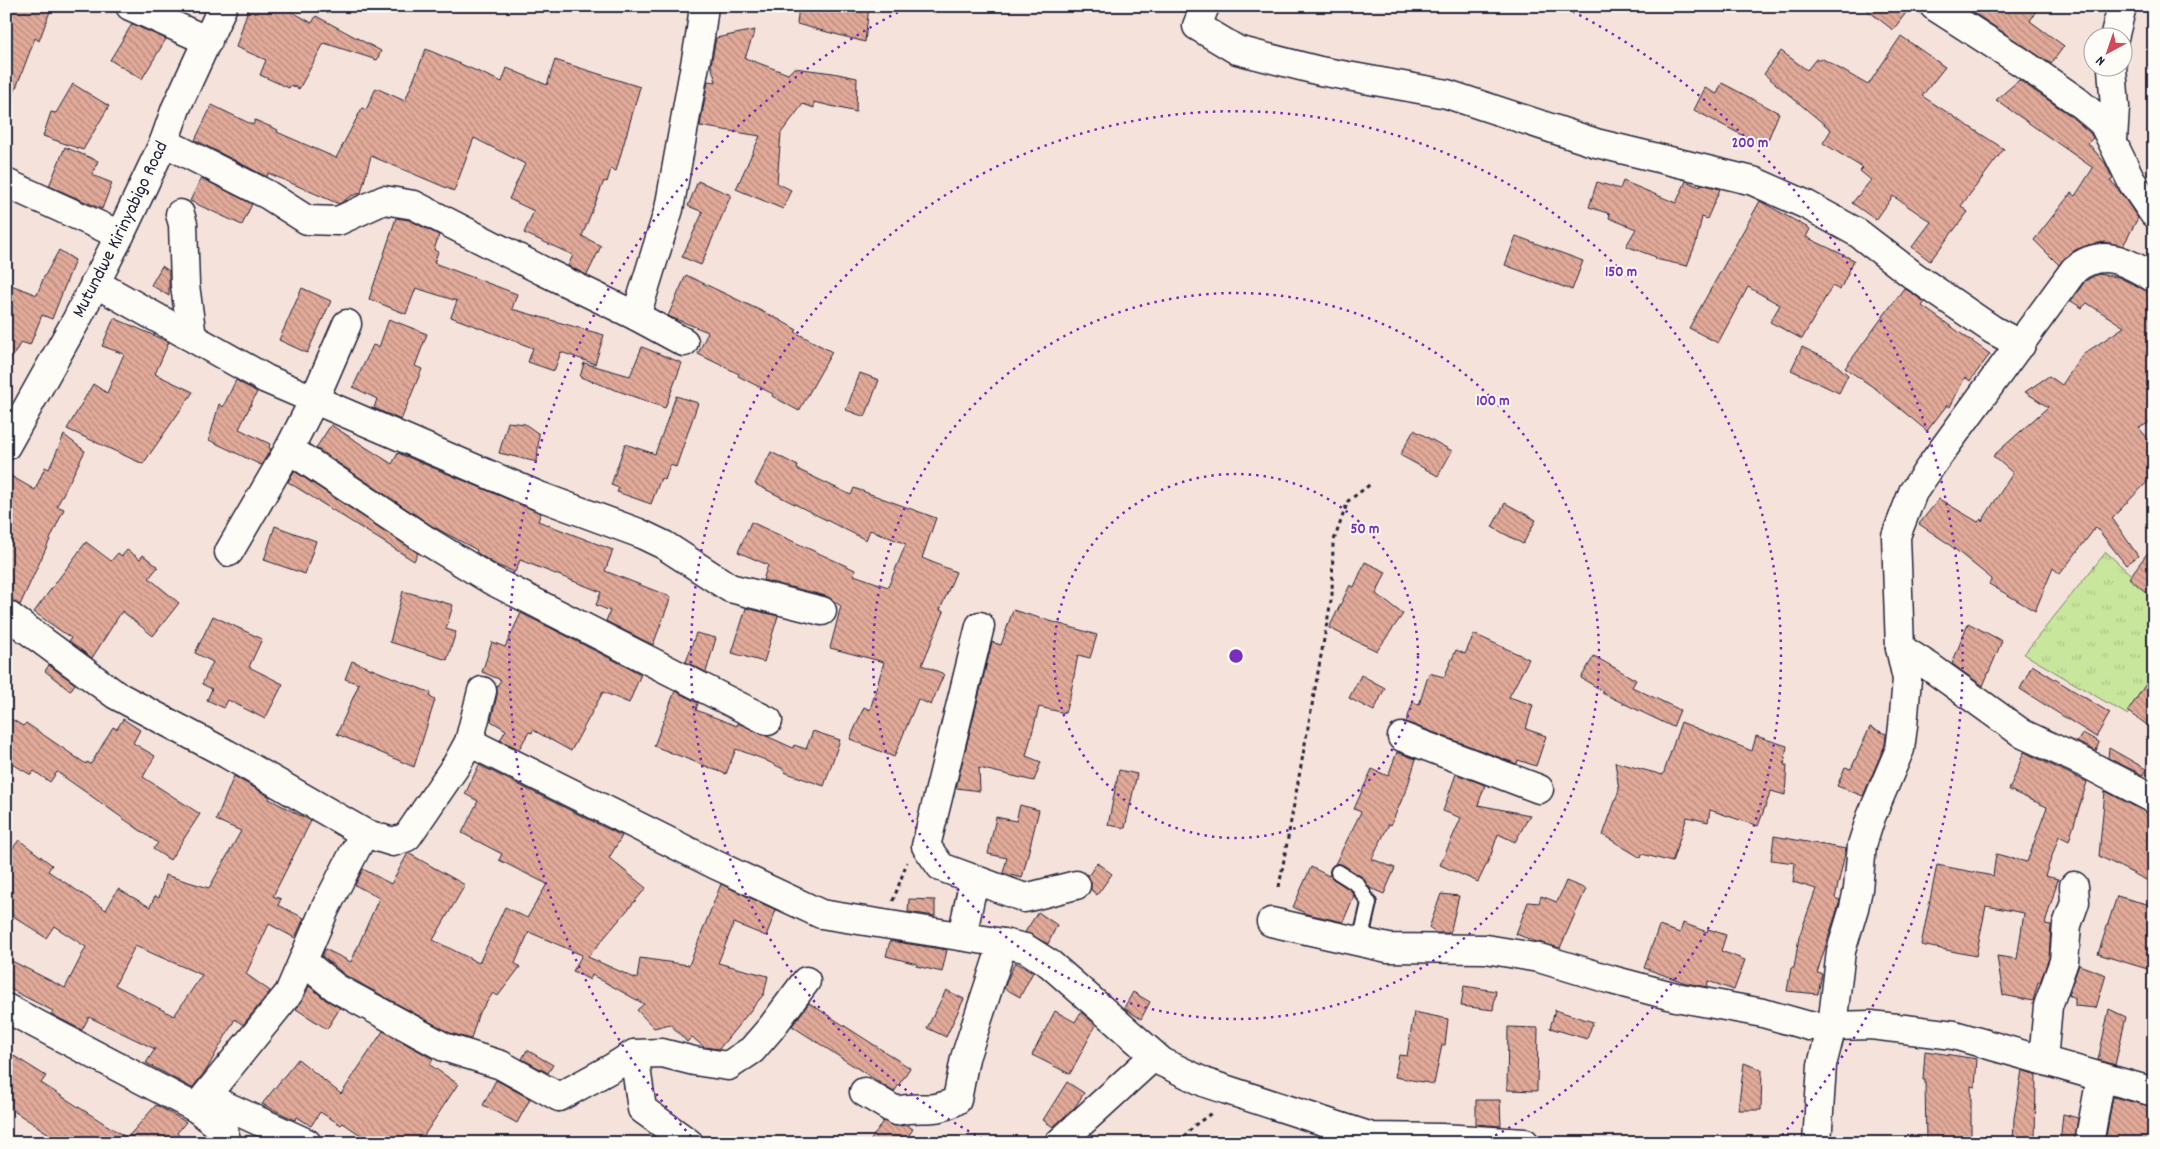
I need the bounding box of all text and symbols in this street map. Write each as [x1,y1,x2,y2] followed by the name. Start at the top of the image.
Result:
[2082,28,2132,78] north arrow
[2092,50,2110,70] text: N
[1732,133,1768,155] text: 200 m
[66,137,176,323] street label: Mutundwe Kirinyabigo Road
[1605,262,1637,284] text: 150 m
[1476,391,1510,413] text: 100 m
[1351,519,1379,541] text: 50 m
[1227,647,1245,665] centre of rings

